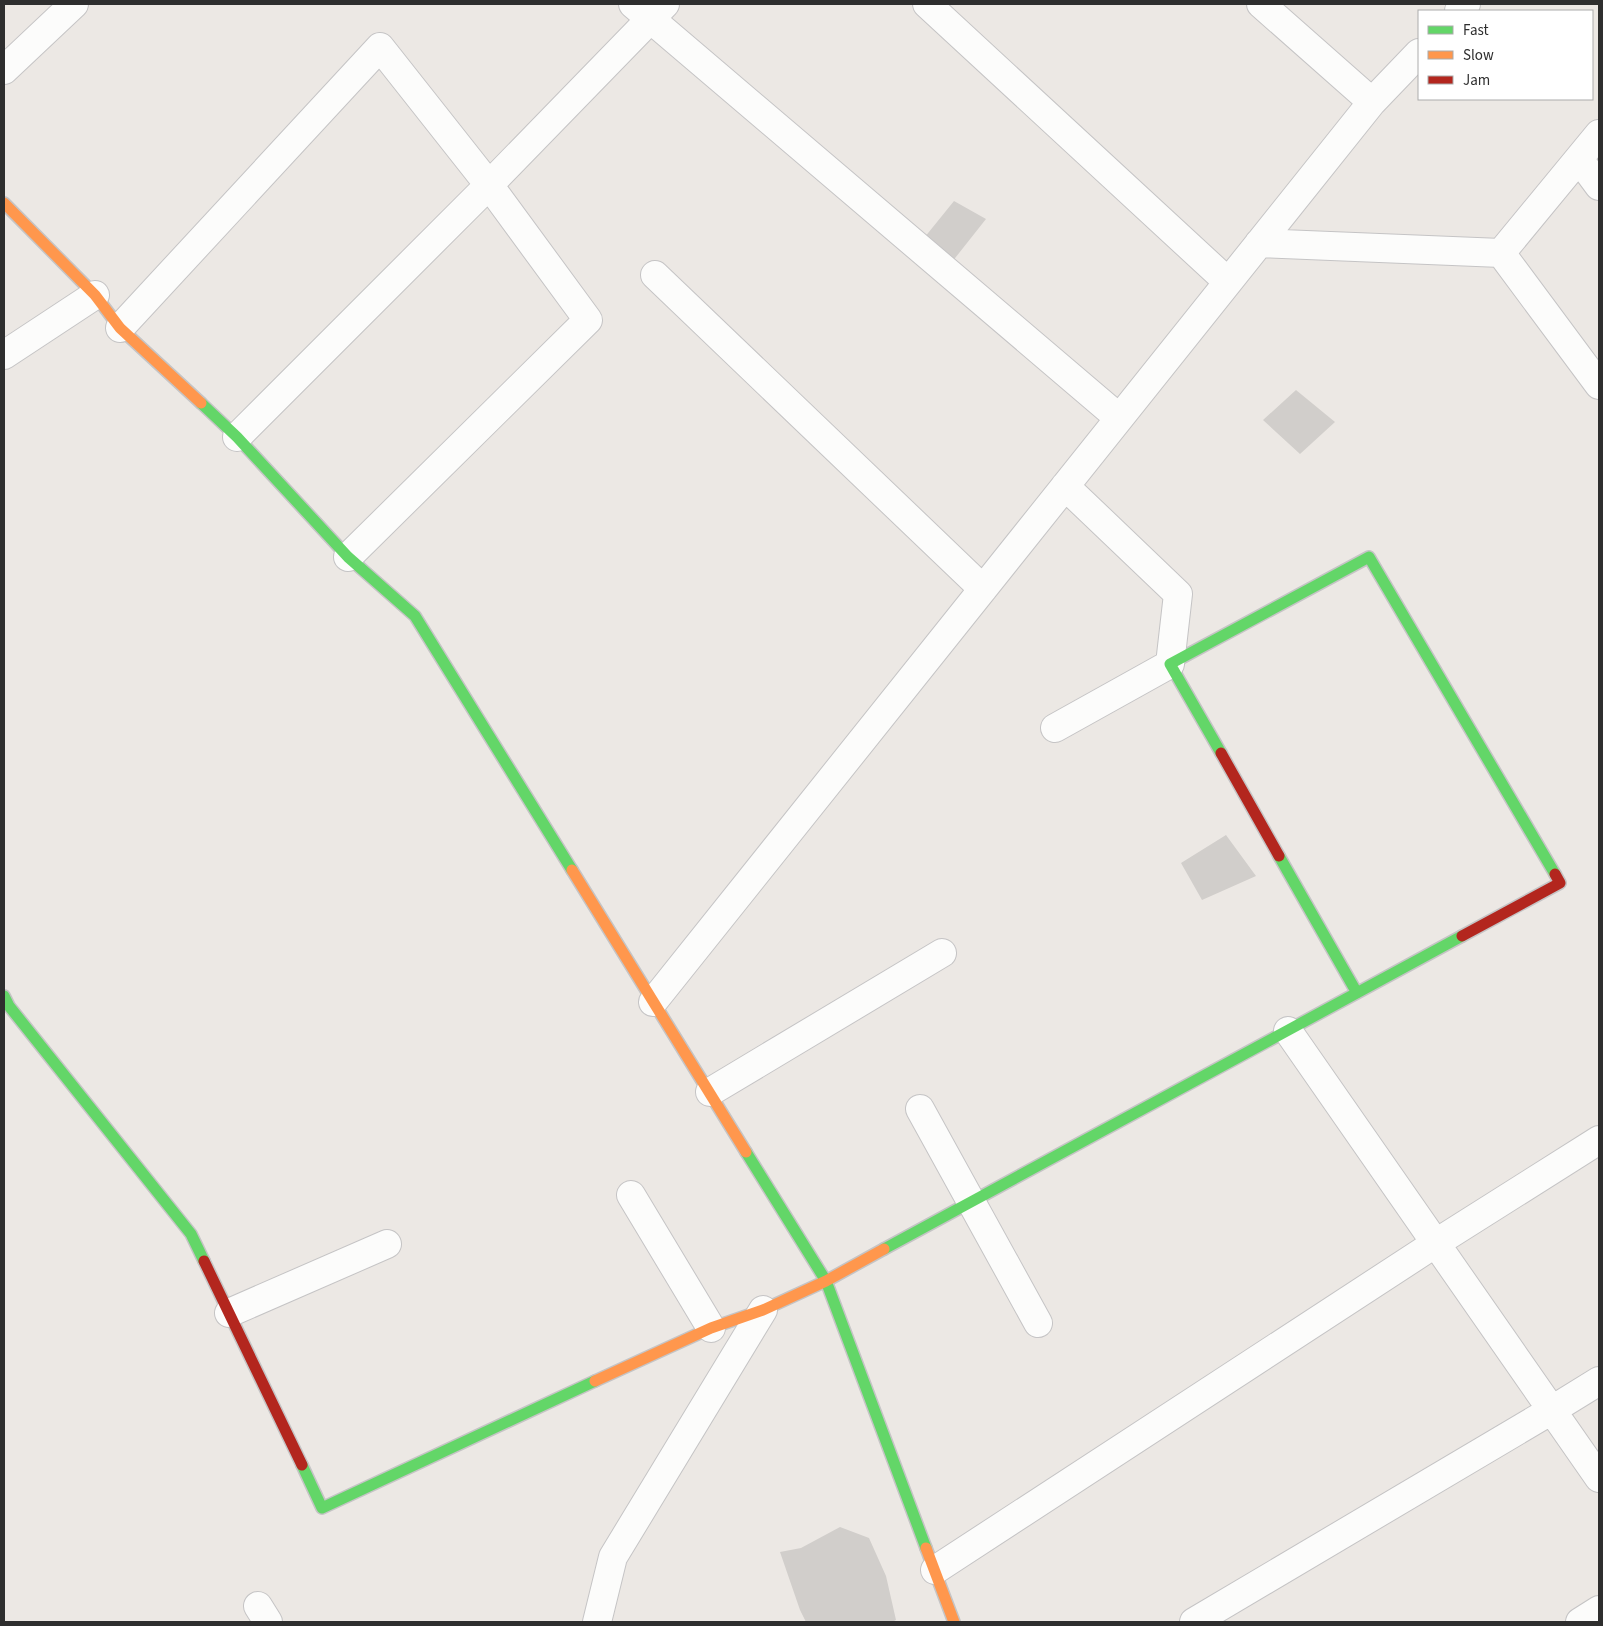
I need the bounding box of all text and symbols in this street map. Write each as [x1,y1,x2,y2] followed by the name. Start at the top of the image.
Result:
[1418,10,1593,100] legend
[1463,20,1489,41] text: Fast
[1463,45,1494,66] text: Slow
[1463,70,1490,91] text: Jam

